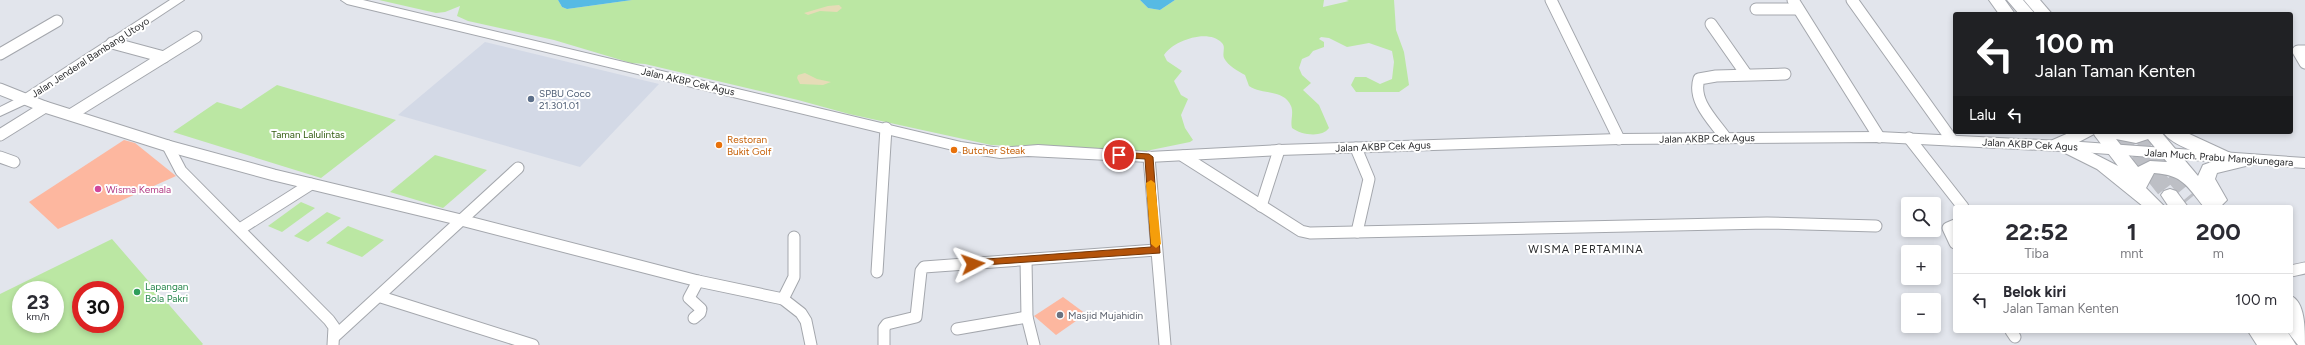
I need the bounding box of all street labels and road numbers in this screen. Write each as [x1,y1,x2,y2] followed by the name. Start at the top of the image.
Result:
[29,14,152,101] street label: Jalan Jenderal Bambang Utoyo
[640,64,736,99] street label: Jalan AKBP Cek Agus
[1659,131,1755,146] street label: Jalan AKBP Cek Agus
[1982,136,2078,154] street label: Jalan AKBP Cek Agus
[1335,138,1431,155] street label: Jalan AKBP Cek Agus
[2144,146,2294,169] street label: Jalan Much. Prabu Mangkunegara

